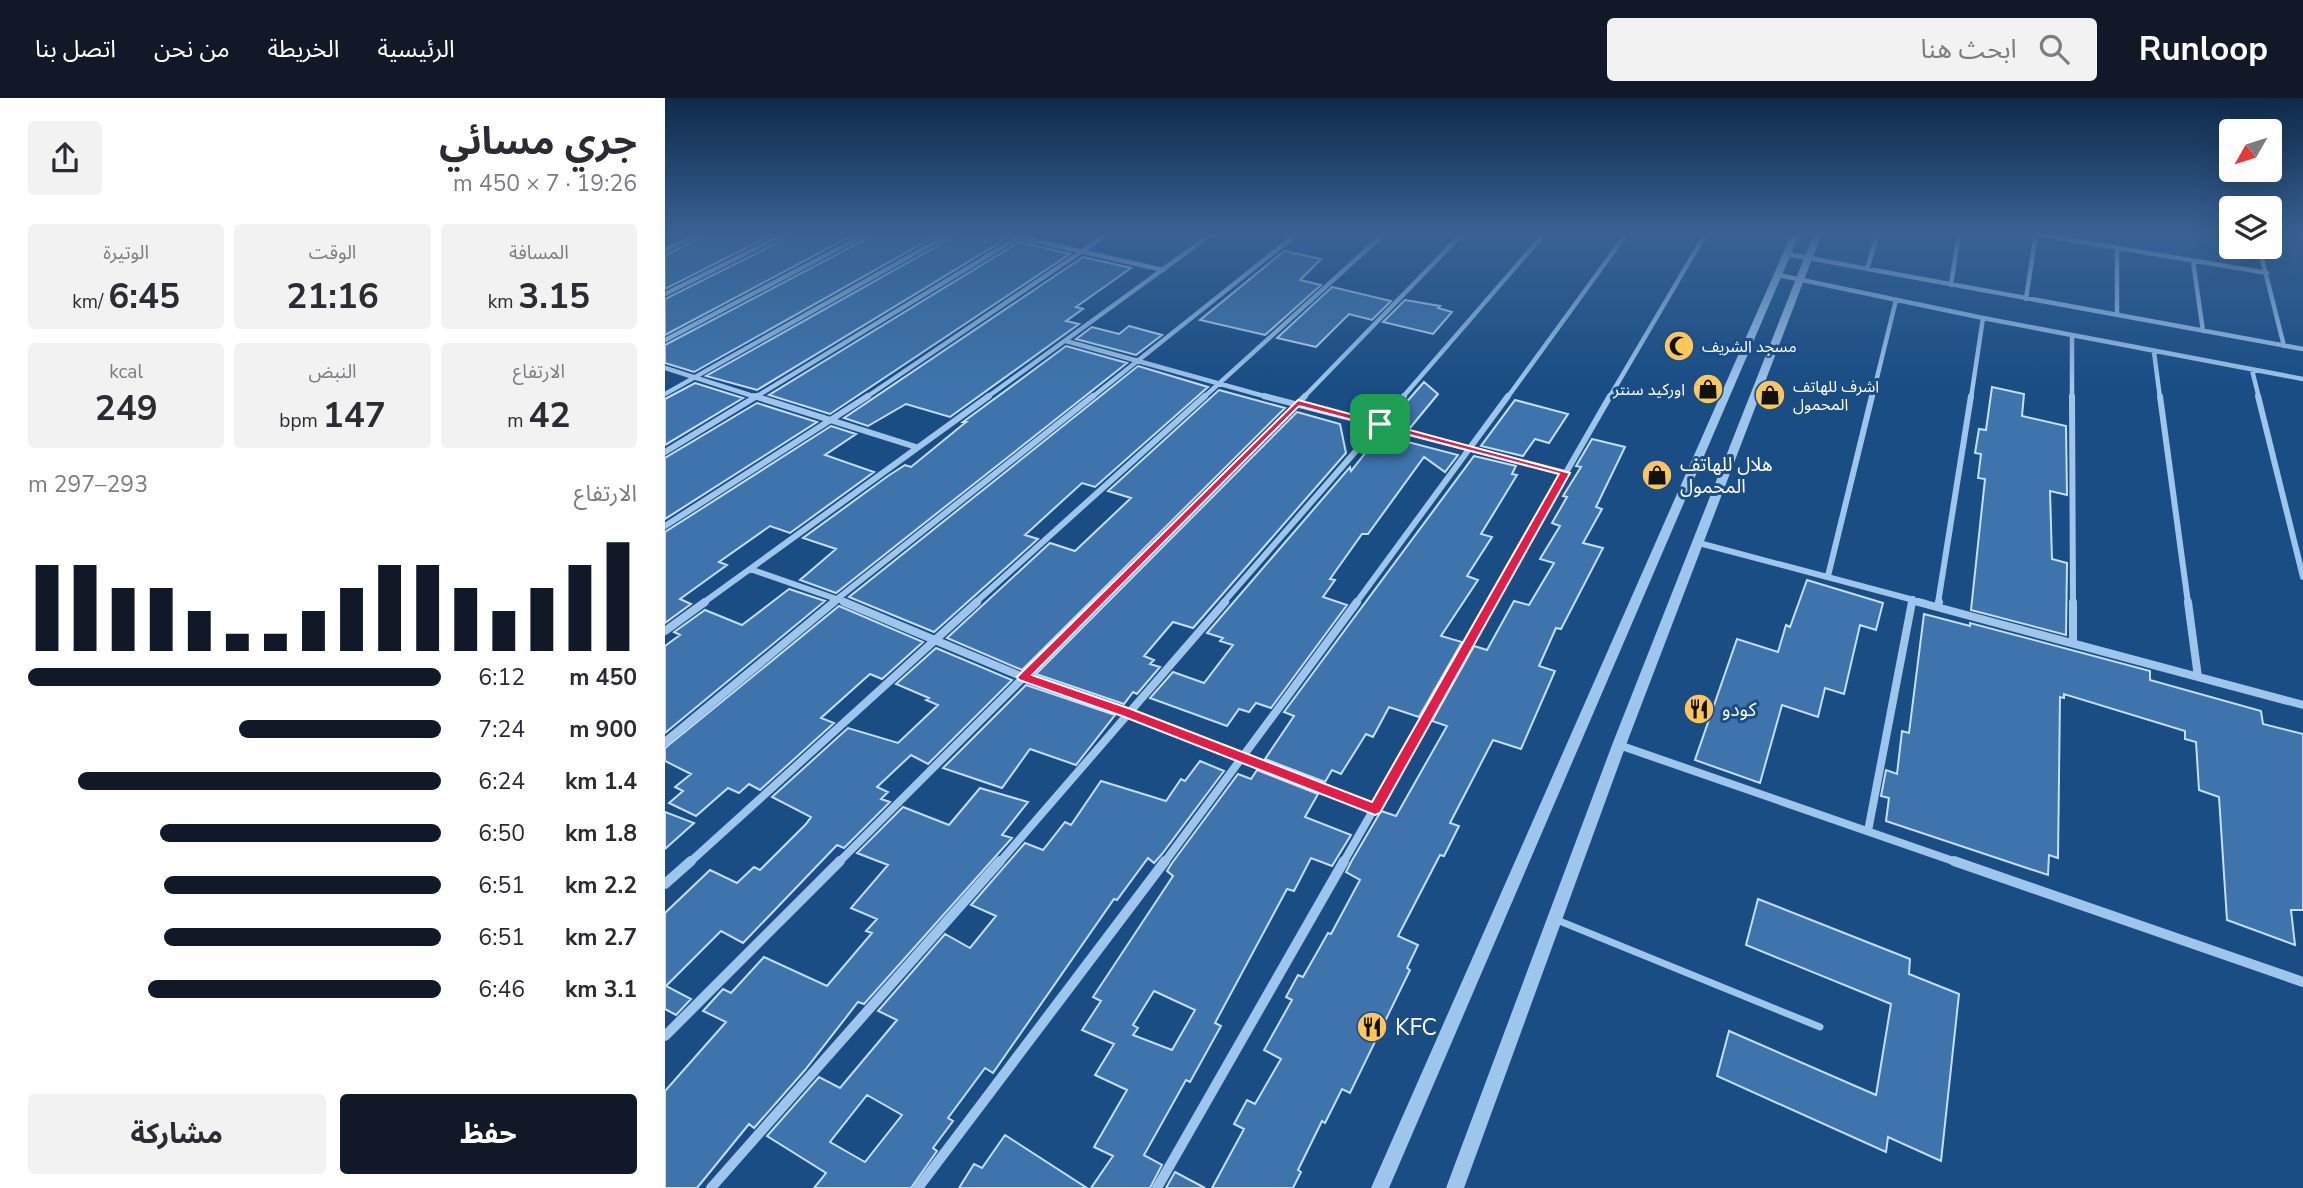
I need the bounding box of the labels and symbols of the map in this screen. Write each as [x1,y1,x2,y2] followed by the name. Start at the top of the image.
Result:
[2219,119,2282,182] north arrow
[1662,329,1696,363] mosque icon: مسجد الشريف
[1702,336,1797,358] place label: مسجد الشريف
[1691,372,1725,406] shop icon: اوركيد سنتر
[1793,376,1879,416] place label: اشرف للهاتف المحمول
[1753,378,1787,412] shop icon: اشرف للهاتف المحمول
[1612,379,1685,401] place label: اوركيد سنتر
[1350,394,1410,454] pin
[1680,452,1773,500] place label: هلال للهاتف المحمول
[1640,458,1674,492] shop icon: هلال للهاتف المحمول
[1682,692,1716,726] restaurant icon: كودو
[1722,697,1758,723] place label: كودو
[1355,1010,1389,1044] restaurant icon: KFC
[1395,1012,1437,1043] place label: KFC

